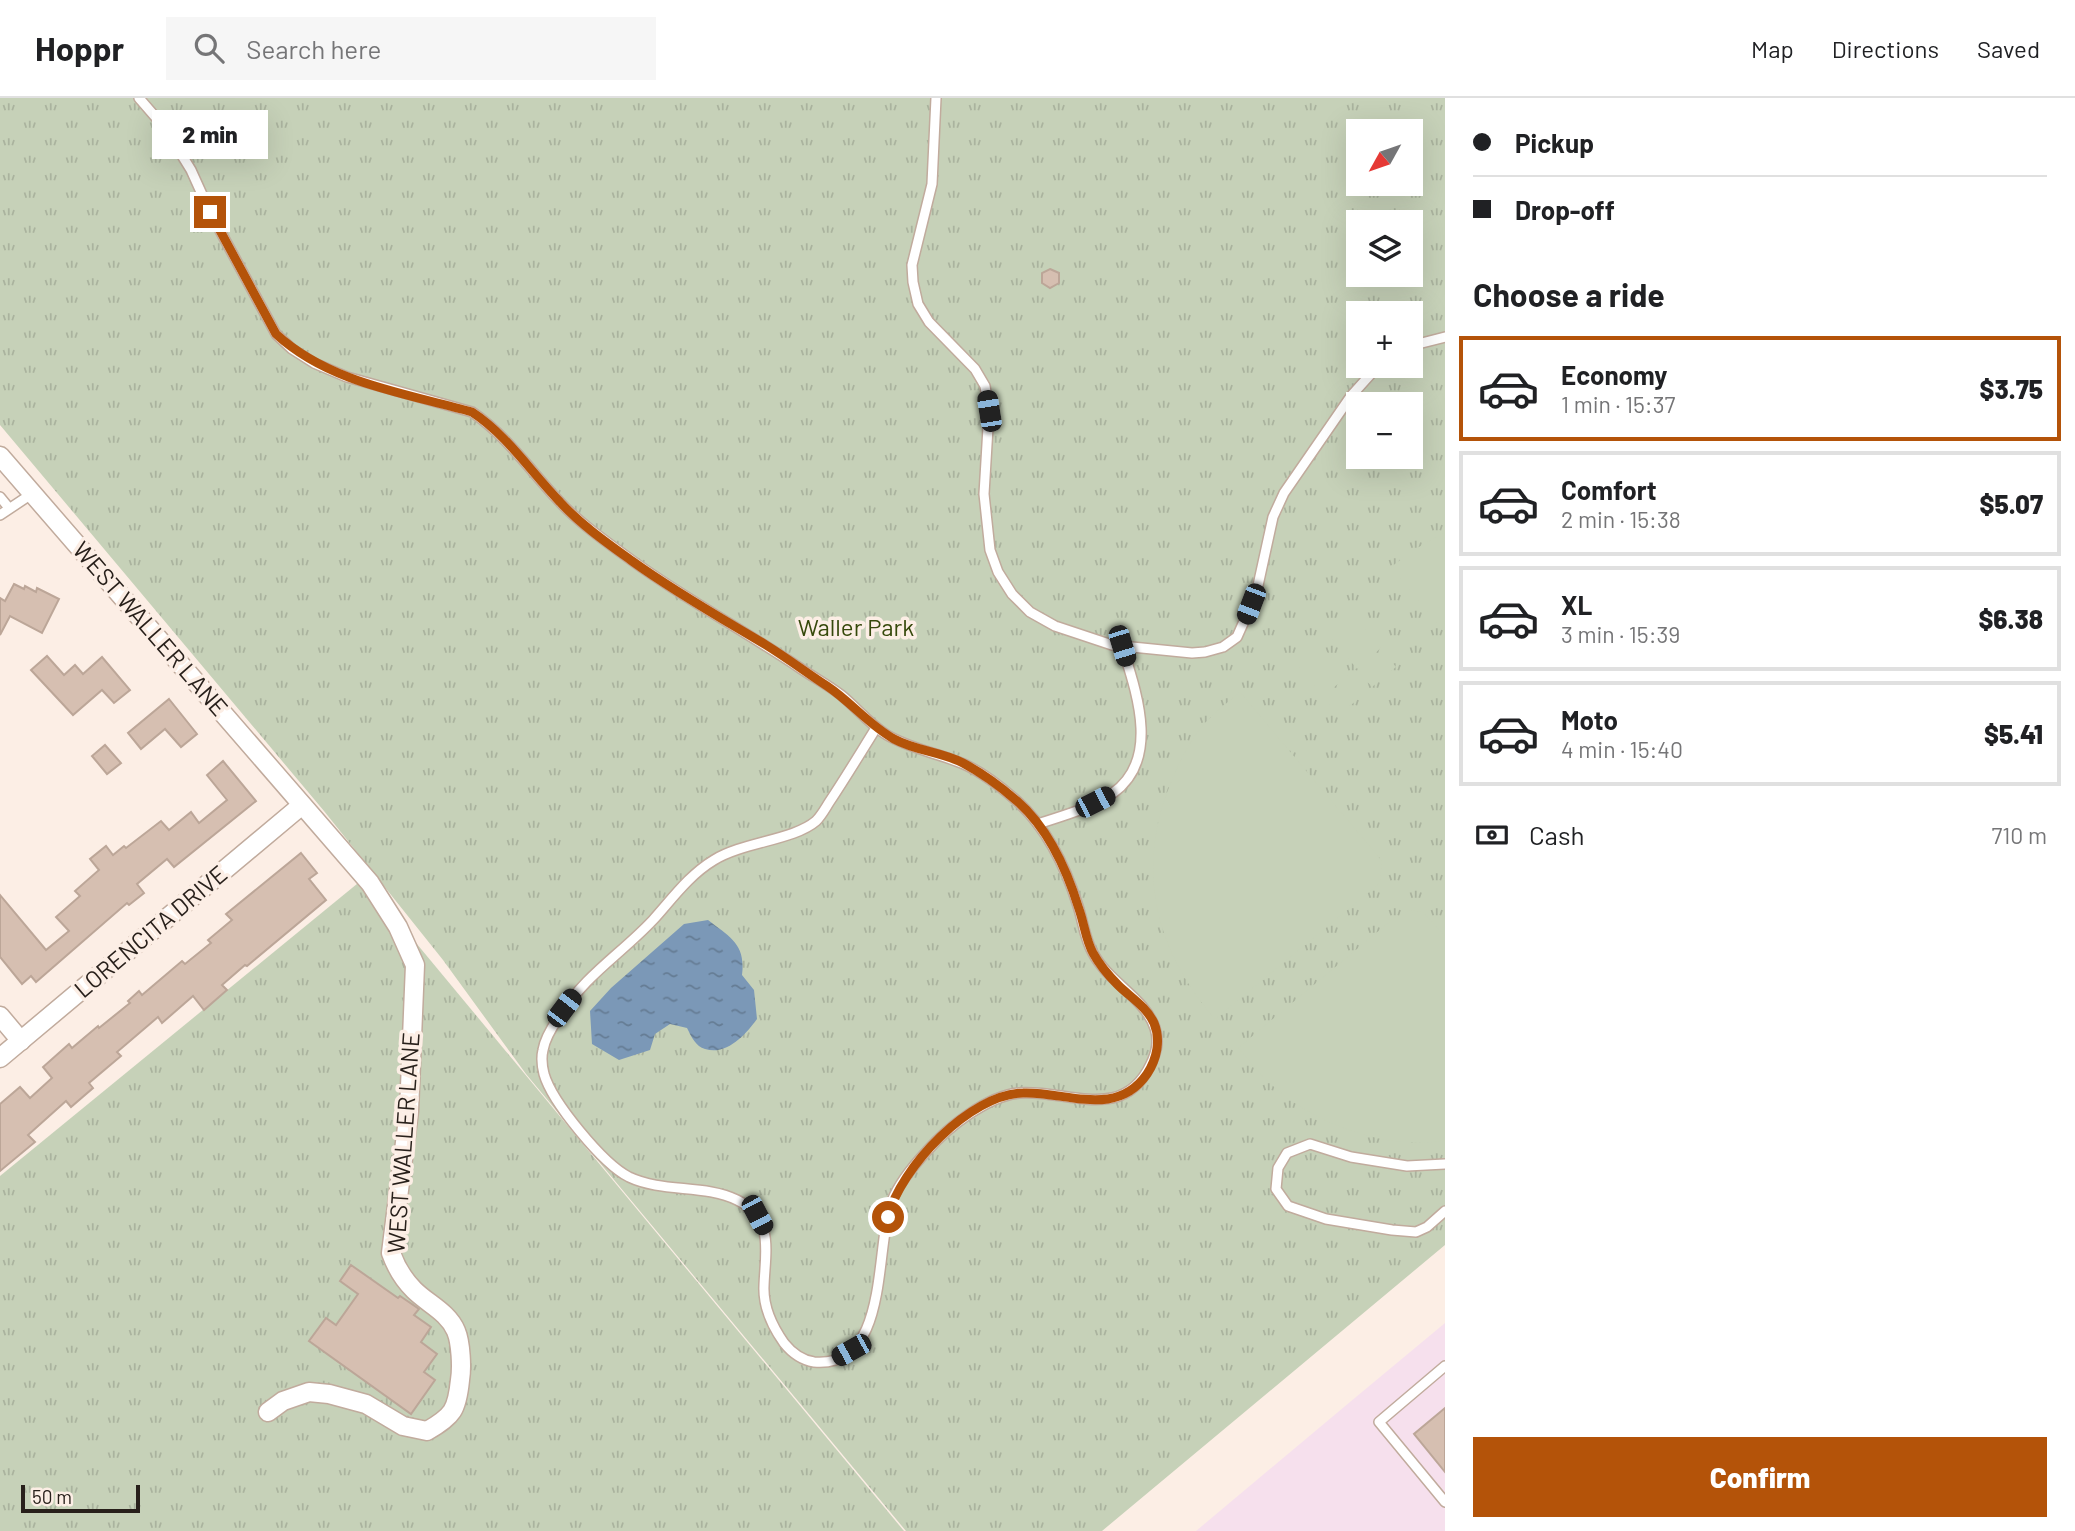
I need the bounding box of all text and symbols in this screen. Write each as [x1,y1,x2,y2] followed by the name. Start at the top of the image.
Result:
[166,17,656,80] search box
[35,28,124,68] text: Hoppr
[190,29,228,67] icon: search
[246,33,381,64] text: Search here
[1751,34,1794,63] text: Map
[1832,34,1939,63] text: Directions
[1977,34,2040,63] text: Saved
[152,110,268,159] callout: 2 min
[1346,119,1423,196] north arrow
[1346,119,1423,469] map controls
[182,120,238,148] text: 2 min
[1515,127,1594,158] text: Pickup
[1515,194,1615,225] text: Drop-off
[194,196,226,228] route end
[1346,210,1423,287] button: layers
[1473,275,1665,313] text: Choose a ride
[1346,301,1423,378] button: +
[1477,357,1540,420] icon: car
[1561,359,1667,390] text: Economy
[1980,373,2043,404] text: $3.75
[976,389,1003,433] car
[1561,390,1675,418] text: 1 min · 15:37
[1346,392,1423,469] button: −
[1477,472,1540,535] icon: car
[1561,474,1657,505] text: Comfort
[1980,488,2043,519] text: $5.07
[1561,505,1681,533] text: 2 min · 15:38
[68,535,235,721] street label: WEST WALLER LANE
[1234,581,1269,627] car
[1477,587,1540,650] icon: car
[1561,589,1592,620] text: XL
[1978,603,2043,634] text: $6.38
[798,612,914,641] park label: Waller Park
[1561,620,1680,648] text: 3 min · 15:39
[1106,623,1139,669] car
[1477,702,1540,765] icon: car
[1561,704,1618,735] text: Moto
[1984,718,2043,749] text: $5.41
[1561,735,1683,763] text: 4 min · 15:40
[1072,783,1119,821] car
[1473,816,1511,854] icon: cash
[1529,819,1584,850] text: Cash
[1991,821,2047,849] text: 710 m
[68,859,232,1003] street label: LORENCITA DRIVE
[543,985,586,1031] car
[380,1031,425,1254] street label: WEST WALLER LANE
[738,1192,777,1238] car
[872,1201,904,1233] route start
[828,1331,875,1369] car
[1473,1437,2047,1517] button: Confirm
[21,1482,140,1514] scale bar
[32,1485,72,1508] text: 50 m

